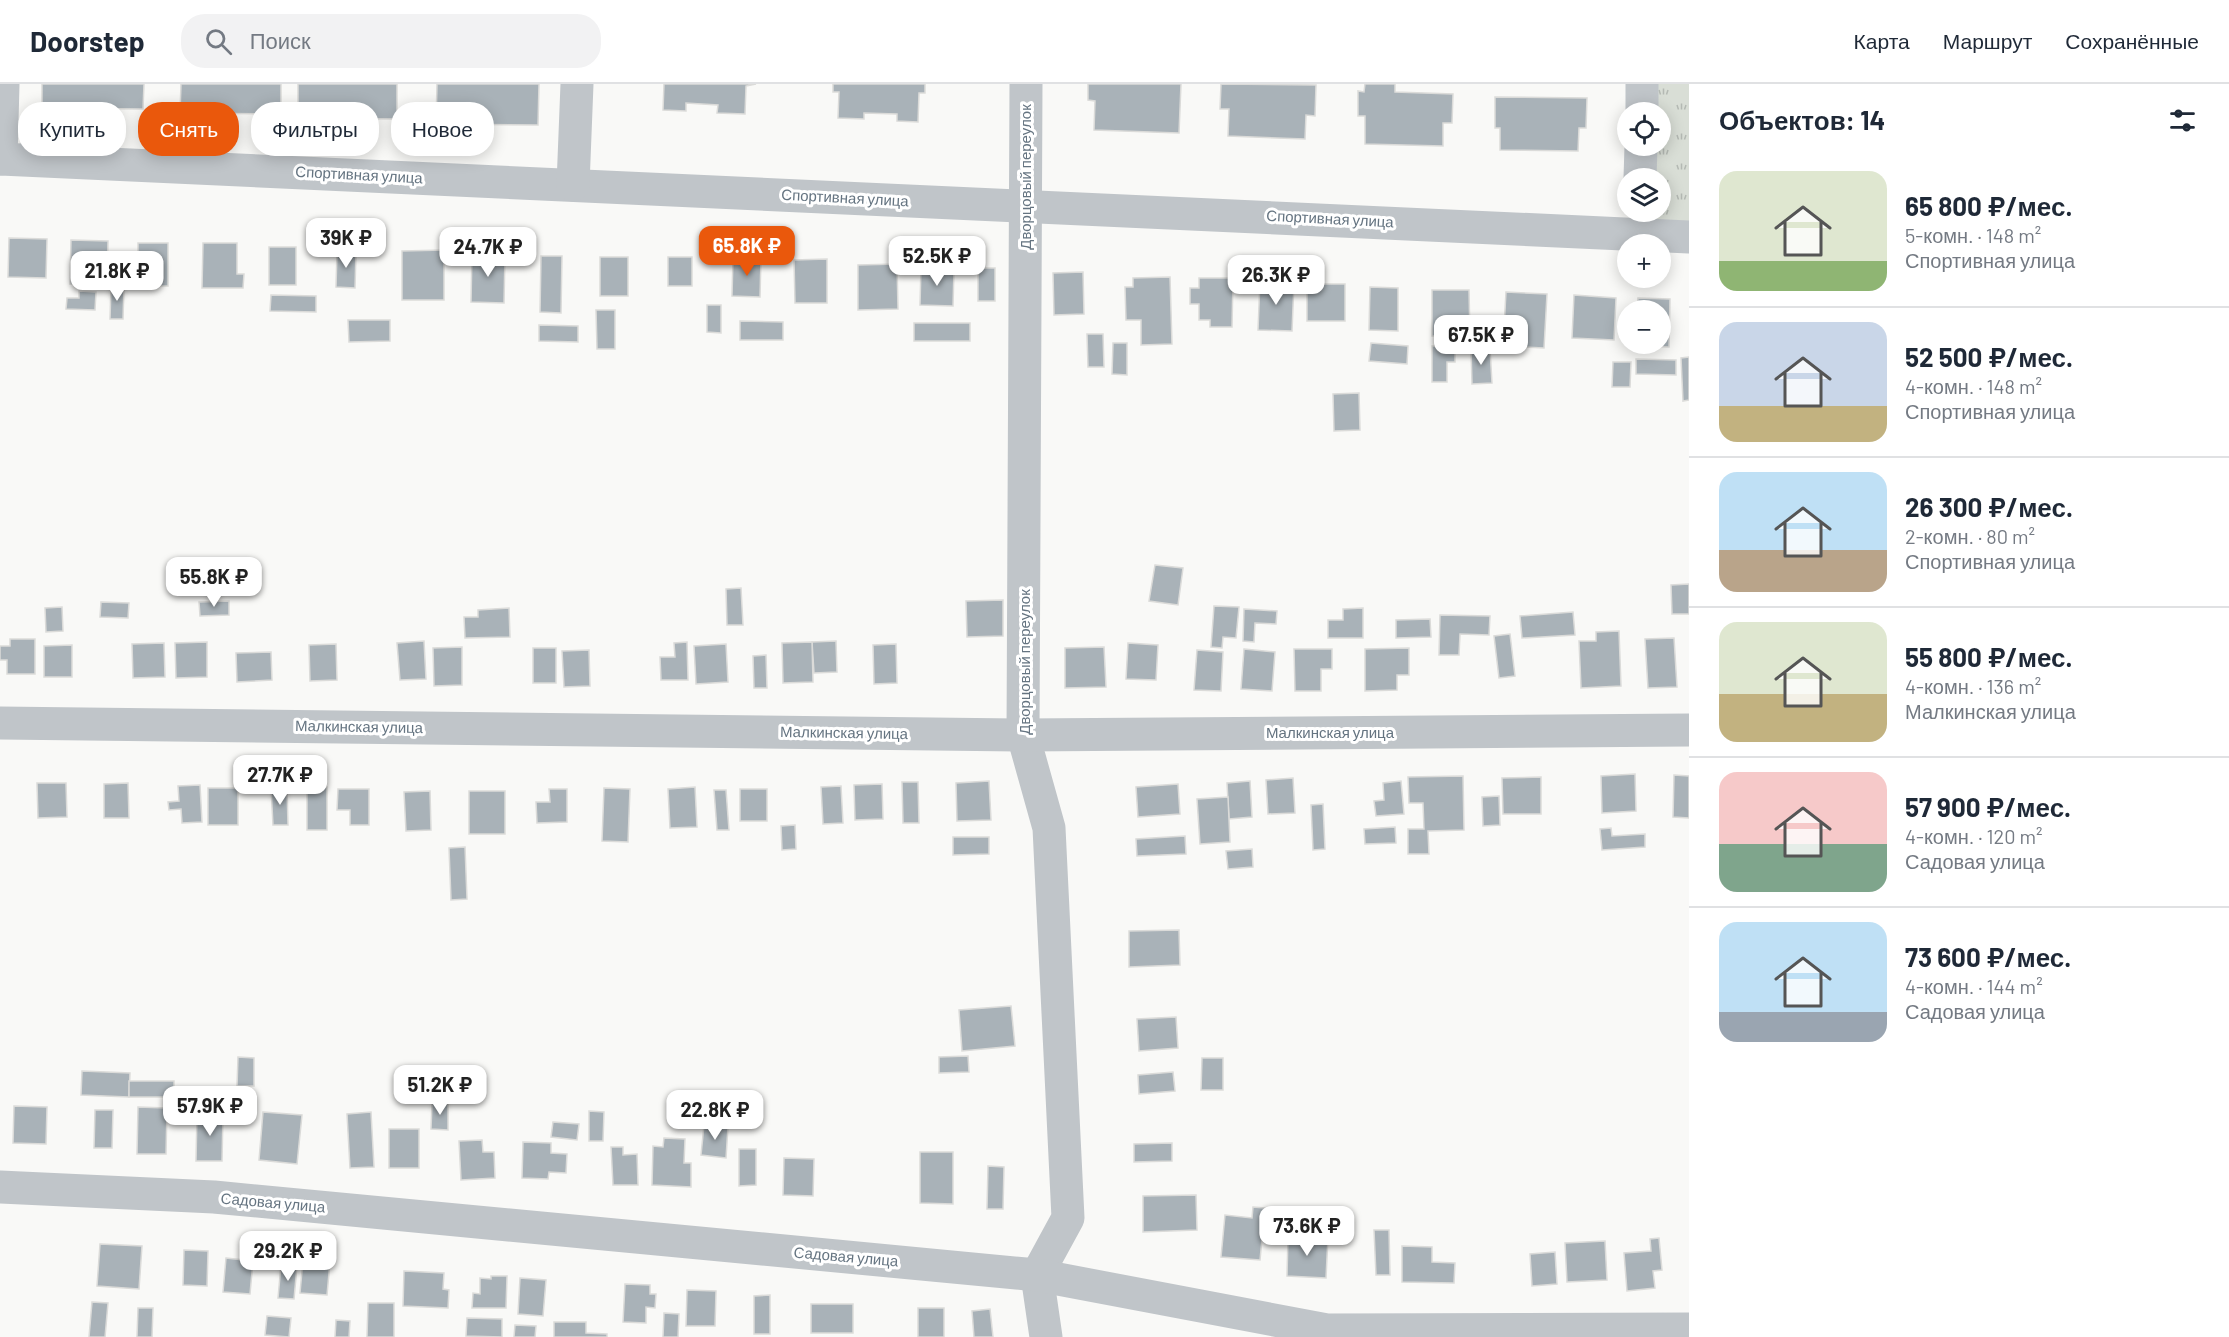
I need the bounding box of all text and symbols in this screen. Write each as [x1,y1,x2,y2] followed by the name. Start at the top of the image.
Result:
[181,14,601,68] search box
[30,24,145,58] text: Doorstep
[202,25,235,58] icon: search
[250,27,311,53] text: Поиск
[1854,28,1910,53] text: Карта
[1943,28,2032,53] text: Маршрут
[2065,28,2199,53] text: Сохранённые
[18,102,126,156] chip: Купить
[138,102,239,156] chip: Снять
[251,102,379,156] chip: Фильтры
[391,102,494,156] chip: Новое
[1617,102,1671,354] map controls
[1617,102,1671,156] button: locate
[1016,104,1034,250] street label: Дворцовый переулок
[1719,104,1885,135] text: Объектов: 14
[2166,104,2199,137] icon: filters
[295,162,424,186] street label: Спортивная улица
[1617,168,1671,222] button: layers
[781,185,910,209] street label: Спортивная улица
[1905,190,2072,221] text: 65 800 ₽/мес.
[1767,195,1839,267] icon: home
[1266,206,1395,230] street label: Спортивная улица
[304,218,388,269] pin: 39K ₽
[1905,223,2041,247] text: 5-комн. · 148 m²
[320,225,372,249] text: 39K ₽
[692,226,802,277] pin: 65.8K ₽
[433,227,543,278] pin: 24.7K ₽
[713,233,781,257] text: 65.8K ₽
[453,234,523,258] text: 24.7K ₽
[1617,234,1671,288] button: +
[882,236,992,287] pin: 52.5K ₽
[903,243,971,267] text: 52.5K ₽
[1905,248,2075,272] text: Спортивная улица
[62,251,172,302] pin: 21.8K ₽
[1221,255,1331,306] pin: 26.3K ₽
[85,258,149,282] text: 21.8K ₽
[1242,262,1310,286] text: 26.3K ₽
[1617,300,1671,354] button: −
[1426,315,1536,366] pin: 67.5K ₽
[1448,322,1514,346] text: 67.5K ₽
[1905,341,2073,372] text: 52 500 ₽/мес.
[1767,346,1839,418] icon: home
[1905,374,2042,398] text: 4-комн. · 148 m²
[1905,399,2075,423] text: Спортивная улица
[1905,491,2073,522] text: 26 300 ₽/мес.
[1767,496,1839,568] icon: home
[1905,524,2035,548] text: 2-комн. · 80 m²
[1905,549,2075,573] text: Спортивная улица
[159,557,269,608] pin: 55.8K ₽
[180,564,248,588] text: 55.8K ₽
[1015,589,1033,735] street label: Дворцовый переулок
[1905,641,2073,672] text: 55 800 ₽/мес.
[1767,646,1839,718] icon: home
[1905,674,2041,698] text: 4-комн. · 136 m²
[1905,699,2076,723] text: Малкинская улица
[295,716,424,736] street label: Малкинская улица
[780,722,909,742] street label: Малкинская улица
[1266,723,1395,741] street label: Малкинская улица
[225,755,335,806] pin: 27.7K ₽
[247,762,313,786] text: 27.7K ₽
[1905,791,2071,822] text: 57 900 ₽/мес.
[1767,796,1839,868] icon: home
[1905,824,2043,848] text: 4-комн. · 120 m²
[1905,849,2045,873] text: Садовая улица
[1905,941,2071,972] text: 73 600 ₽/мес.
[1767,946,1839,1018] icon: home
[1905,974,2043,998] text: 4-комн. · 144 m²
[1905,999,2045,1023] text: Садовая улица
[385,1065,495,1116] pin: 51.2K ₽
[408,1072,472,1096] text: 51.2K ₽
[155,1086,265,1137] pin: 57.9K ₽
[660,1090,770,1141] pin: 22.8K ₽
[177,1093,243,1117] text: 57.9K ₽
[680,1097,750,1121] text: 22.8K ₽
[220,1188,327,1216] street label: Садовая улица
[1252,1206,1362,1257] pin: 73.6K ₽
[1273,1213,1341,1237] text: 73.6K ₽
[233,1231,343,1282] pin: 29.2K ₽
[254,1238,322,1262] text: 29.2K ₽
[793,1242,900,1270] street label: Садовая улица

